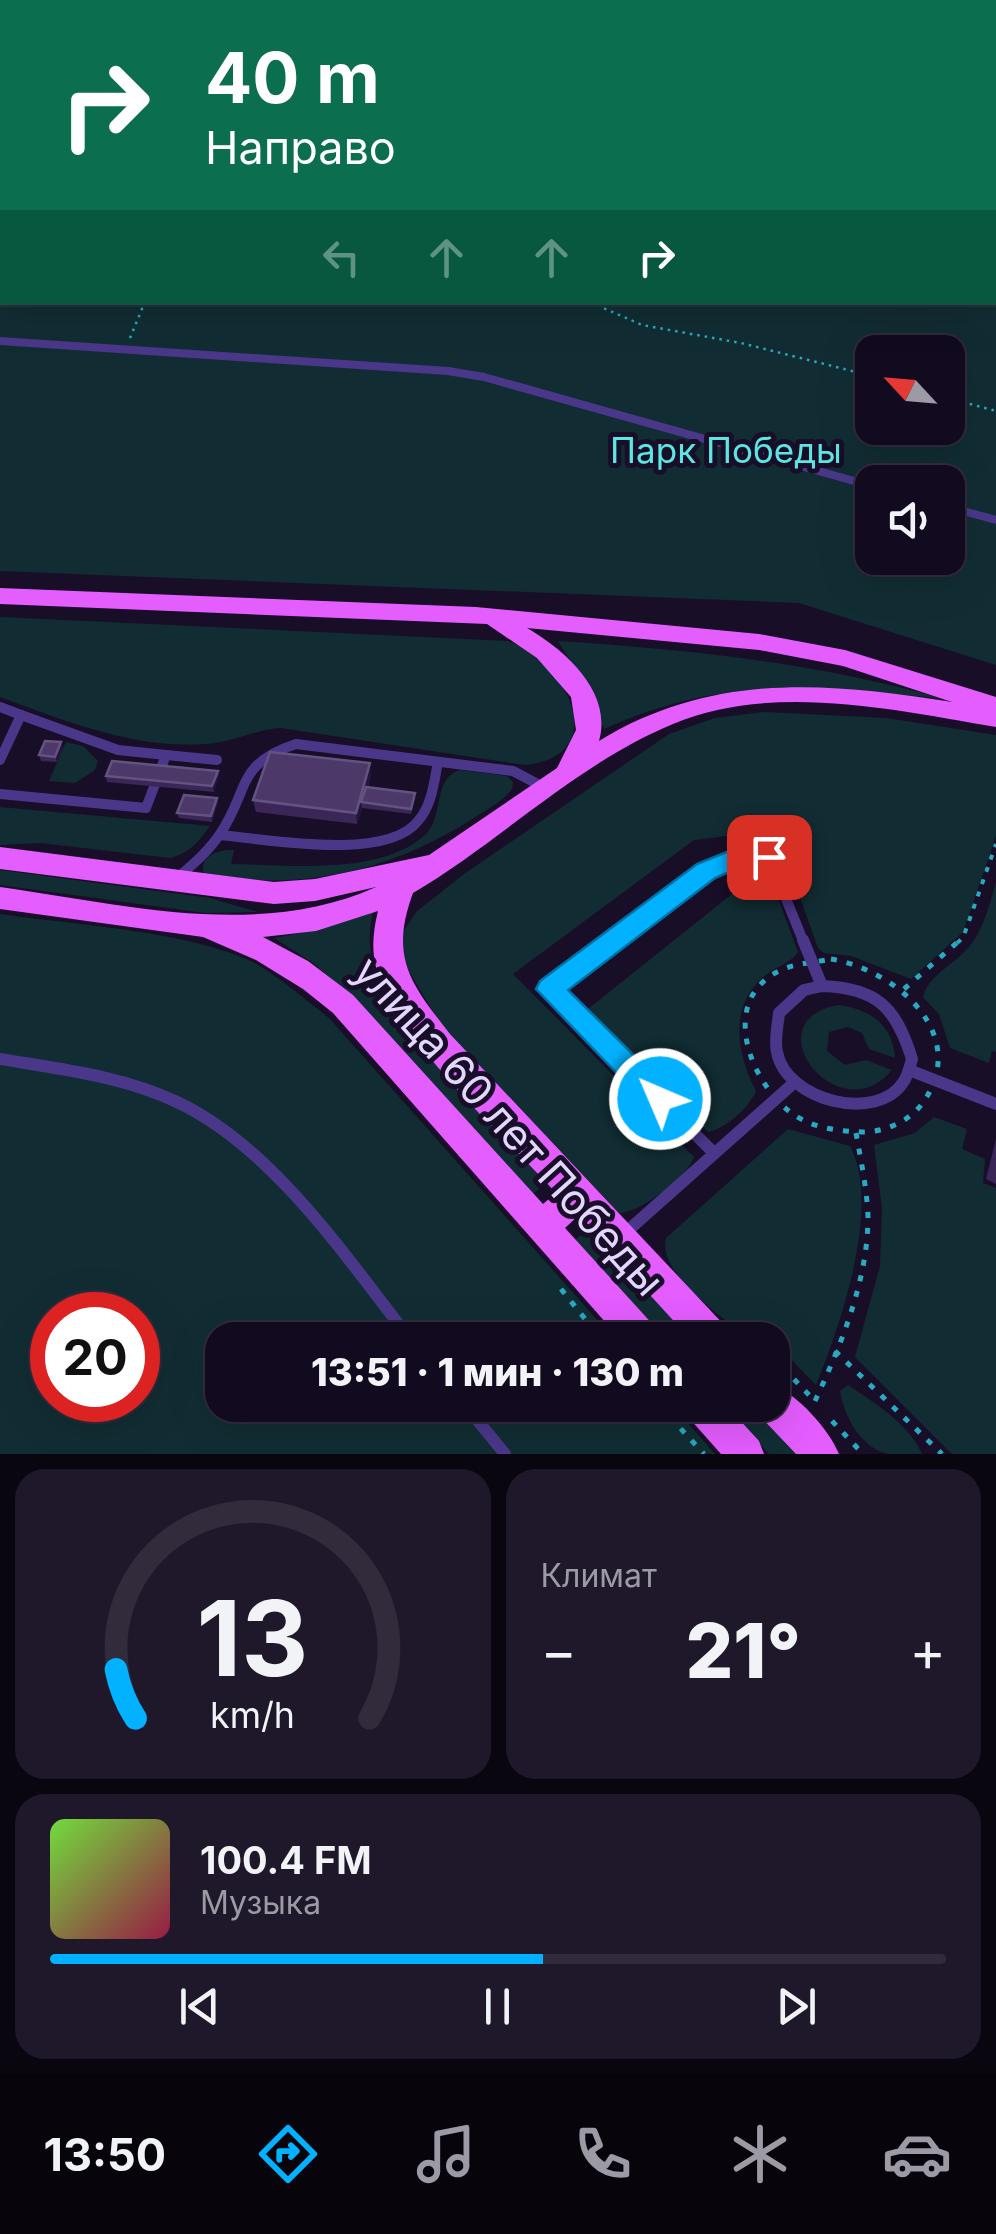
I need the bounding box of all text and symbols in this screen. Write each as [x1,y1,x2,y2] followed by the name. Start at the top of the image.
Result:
[205,35,380,120] text: 40 m
[40,40,170,170] icon: right
[205,120,396,175] text: Направо
[314,230,369,285] icon: left
[419,230,474,285] icon: ahead
[524,230,579,285] icon: ahead
[629,230,684,285] icon: right
[855,335,965,445] north arrow
[855,335,965,575] map controls
[610,429,842,471] park label: Парк Победы
[855,465,965,575] button: sound
[727,815,812,900] pin
[742,830,797,885] icon: arrive
[344,946,675,1306] street label: улица 60 лет Победы
[608,1047,712,1151] position arrow
[30,1292,160,1422] speed limit sign: 20
[311,1349,684,1395] text: 13:51 · 1 мин · 130 m
[541,1556,657,1595] text: Климат
[197,1575,309,1701] text: 13
[685,1605,801,1696] text: 21°
[541,1618,577,1684] text: −
[910,1618,946,1684] text: +
[210,1693,295,1737] text: km/h
[200,1837,372,1883] text: 100.4 FM
[200,1883,321,1922] text: Музыка
[172,1979,227,2034] icon: previous
[470,1979,525,2034] icon: pause
[769,1979,824,2034] icon: next
[253,2119,323,2189] icon: directions
[411,2119,481,2189] icon: music
[568,2119,638,2189] icon: phone
[725,2119,795,2189] icon: climate
[882,2119,952,2189] icon: car
[44,2127,166,2182] text: 13:50

